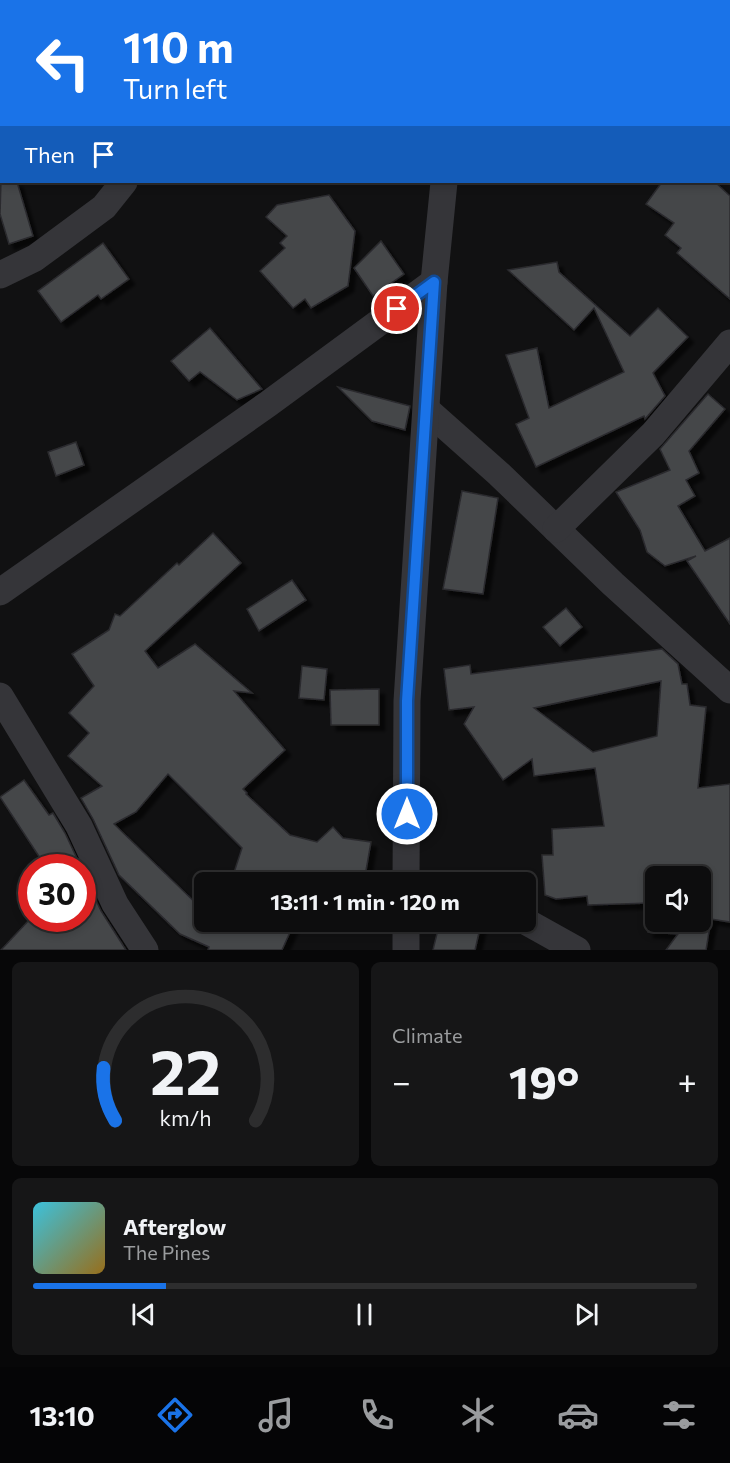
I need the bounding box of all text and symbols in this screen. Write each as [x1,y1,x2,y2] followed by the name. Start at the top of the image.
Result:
[123,20,234,72] text: 110 m
[24,24,102,102] icon: left
[123,72,227,105] text: Turn left
[87,138,120,171] icon: arrive
[24,141,75,168] text: Then
[371,283,422,334] pin
[380,292,413,325] icon: arrive
[375,782,439,846] position arrow
[18,854,96,932] speed limit sign: 30
[645,866,711,932] map controls
[645,866,711,932] button: sound
[270,888,460,915] text: 13:11 · 1 min · 120 m
[392,1023,462,1047] text: Climate
[150,1032,221,1108] text: 22
[509,1053,579,1108] text: 19°
[392,1060,411,1101] text: −
[678,1060,697,1101] text: +
[159,1104,212,1130] text: km/h
[123,1213,226,1240] text: Afterglow
[123,1240,210,1264] text: The Pines
[127,1298,160,1331] icon: previous
[348,1298,381,1331] icon: pause
[570,1298,603,1331] icon: next
[154,1394,196,1436] icon: directions
[255,1394,297,1436] icon: music
[356,1394,398,1436] icon: phone
[457,1394,499,1436] icon: climate
[557,1394,599,1436] icon: car
[658,1394,700,1436] icon: filters
[29,1399,95,1432] text: 13:10

